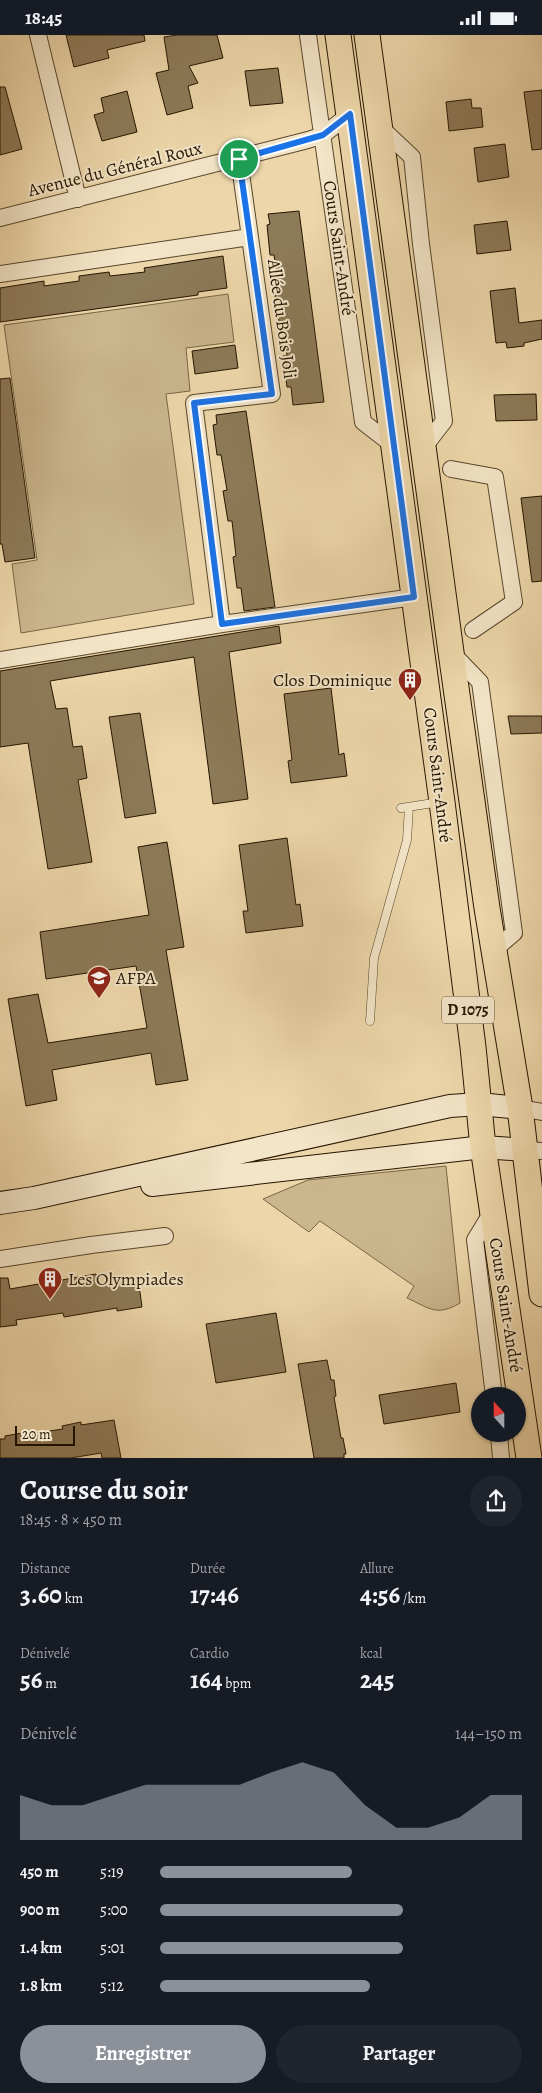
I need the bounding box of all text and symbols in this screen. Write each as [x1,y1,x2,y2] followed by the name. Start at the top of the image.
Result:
[25,5,63,31] text: 18:45
[25,136,205,202] street label: Avenue du Général Roux
[218,138,260,180] pin
[225,145,253,173] icon: arrive
[318,179,360,317] street label: Cours Saint-André
[262,257,302,380] street label: Allée du Bois Joli
[397,667,423,701] building icon: Clos Dominique
[273,668,392,692] place label: Clos Dominique
[418,706,458,844] street label: Cours Saint-André
[86,965,112,999] school or university icon: AFPA
[115,966,156,990] place label: AFPA
[442,997,494,1023] road number: D 1075
[483,1236,529,1374] street label: Cours Saint-André
[37,1266,63,1300] building icon: Les Olympiades
[68,1267,184,1291] place label: Les Olympiades
[471,1387,526,1443] north arrow
[471,1387,526,1442] map controls
[15,1423,75,1446] scale bar
[22,1425,51,1444] text: 20 m
[20,1471,188,1509] text: Course du soir
[470,1475,522,1527] button: share
[20,1509,122,1531] text: 18:45 · 8 × 450 m
[20,1559,70,1578] text: Distance
[190,1559,225,1578] text: Durée
[360,1559,394,1578] text: Allure
[20,1578,62,1612] text: 3.60
[190,1578,239,1612] text: 17:46
[360,1578,400,1612] text: 4:56
[62,1589,83,1608] text: km
[400,1589,426,1608] text: /km
[20,1644,70,1663] text: Dénivelé
[190,1644,229,1663] text: Cardio
[360,1644,382,1663] text: kcal
[20,1663,42,1697] text: 56
[190,1663,222,1697] text: 164
[360,1663,395,1697] text: 245
[42,1674,57,1693] text: m
[222,1674,251,1693] text: bpm
[20,1723,77,1745] text: Dénivelé
[455,1723,522,1745] text: 144–150 m
[20,1861,59,1883] text: 450 m
[100,1861,123,1883] text: 5:19
[20,1899,60,1921] text: 900 m
[100,1899,128,1921] text: 5:00
[20,1937,62,1959] text: 1.4 km
[100,1937,125,1959] text: 5:01
[20,1975,62,1997] text: 1.8 km
[100,1975,124,1997] text: 5:12
[20,2025,266,2083] button: Enregistrer
[276,2025,522,2083] button: Partager

